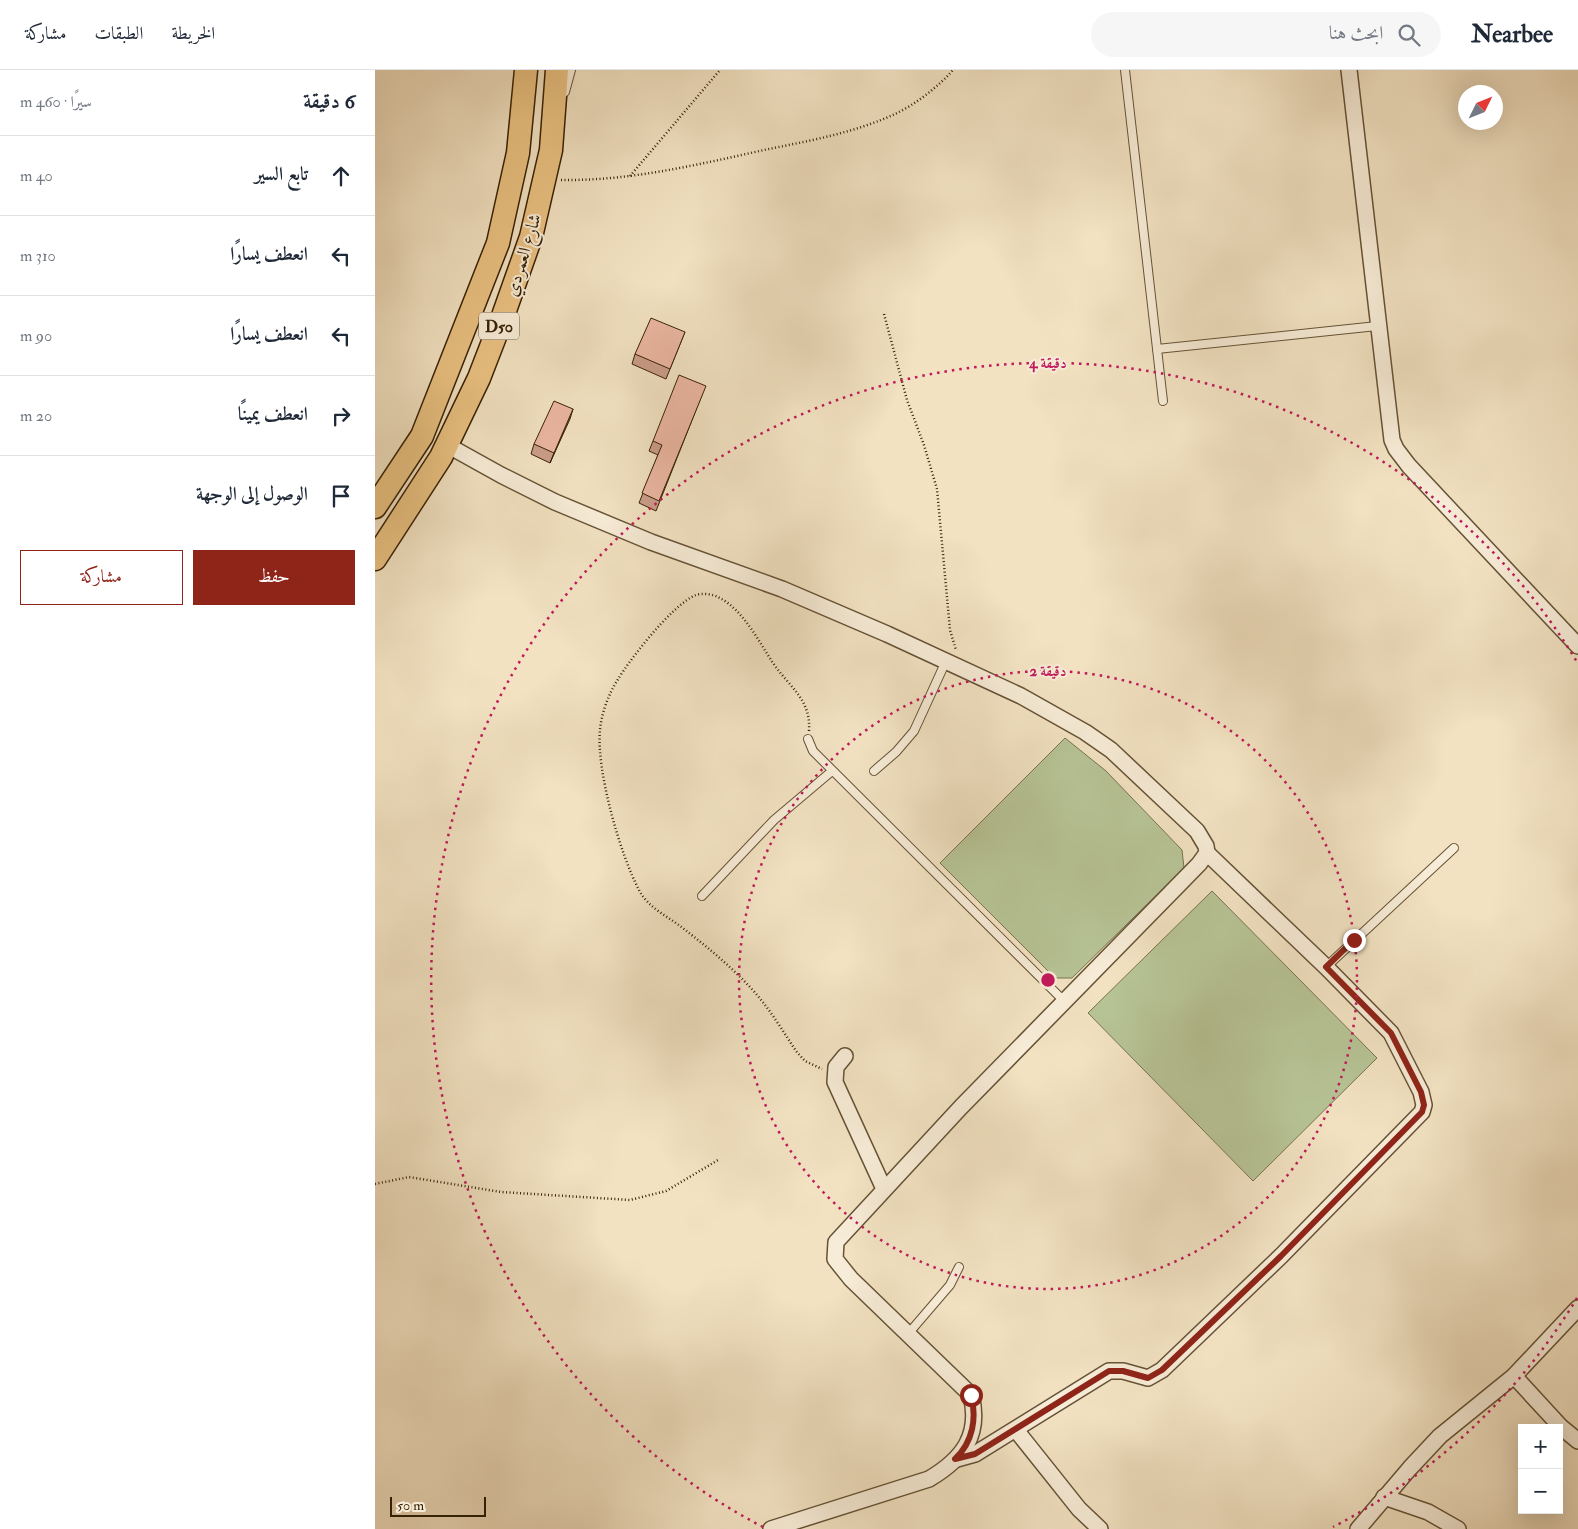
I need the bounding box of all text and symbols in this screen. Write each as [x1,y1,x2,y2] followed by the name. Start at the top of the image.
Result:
[1091,12,1441,57] search box
[1471,19,1553,50] text: Nearbee
[1329,21,1383,45] text: ابحث هنا
[1395,21,1423,49] icon: search
[25,22,66,45] text: مشاركة
[94,22,143,45] text: الطبقات
[171,22,215,45] text: الخريطة
[1458,85,1503,130] north arrow
[303,88,355,115] text: 6 دقيقة
[20,92,92,112] text: سيرًا · 460 m
[254,162,308,186] text: تابع السير
[327,162,355,190] icon: ahead
[20,166,53,186] text: 40 m
[500,211,550,300] street label: شارع العمردي
[230,242,308,266] text: انعطف يسارًا
[327,242,355,270] icon: left
[20,246,56,266] text: 310 m
[479,312,519,340] road number: D50
[230,322,308,346] text: انعطف يسارًا
[327,322,355,350] icon: left
[20,326,52,346] text: 90 m
[1028,354,1067,373] text: 4 دقيقة
[238,402,308,426] text: انعطف يمينًا
[327,402,355,430] icon: right
[20,406,52,426] text: 20 m
[196,482,308,506] text: الوصول إلى الوجهة
[327,482,355,510] icon: arrive
[20,550,183,605] button: مشاركة
[193,550,355,605] button: حفظ
[1030,662,1066,681] text: 2 دقيقة
[1343,929,1366,952] route end
[1039,971,1057,989] centre of rings
[960,1384,983,1407] route start
[1518,1424,1563,1514] map controls
[1518,1424,1563,1469] button: +
[1518,1469,1563,1514] button: −
[390,1494,486,1517] scale bar
[397,1497,424,1514] text: 50 m

